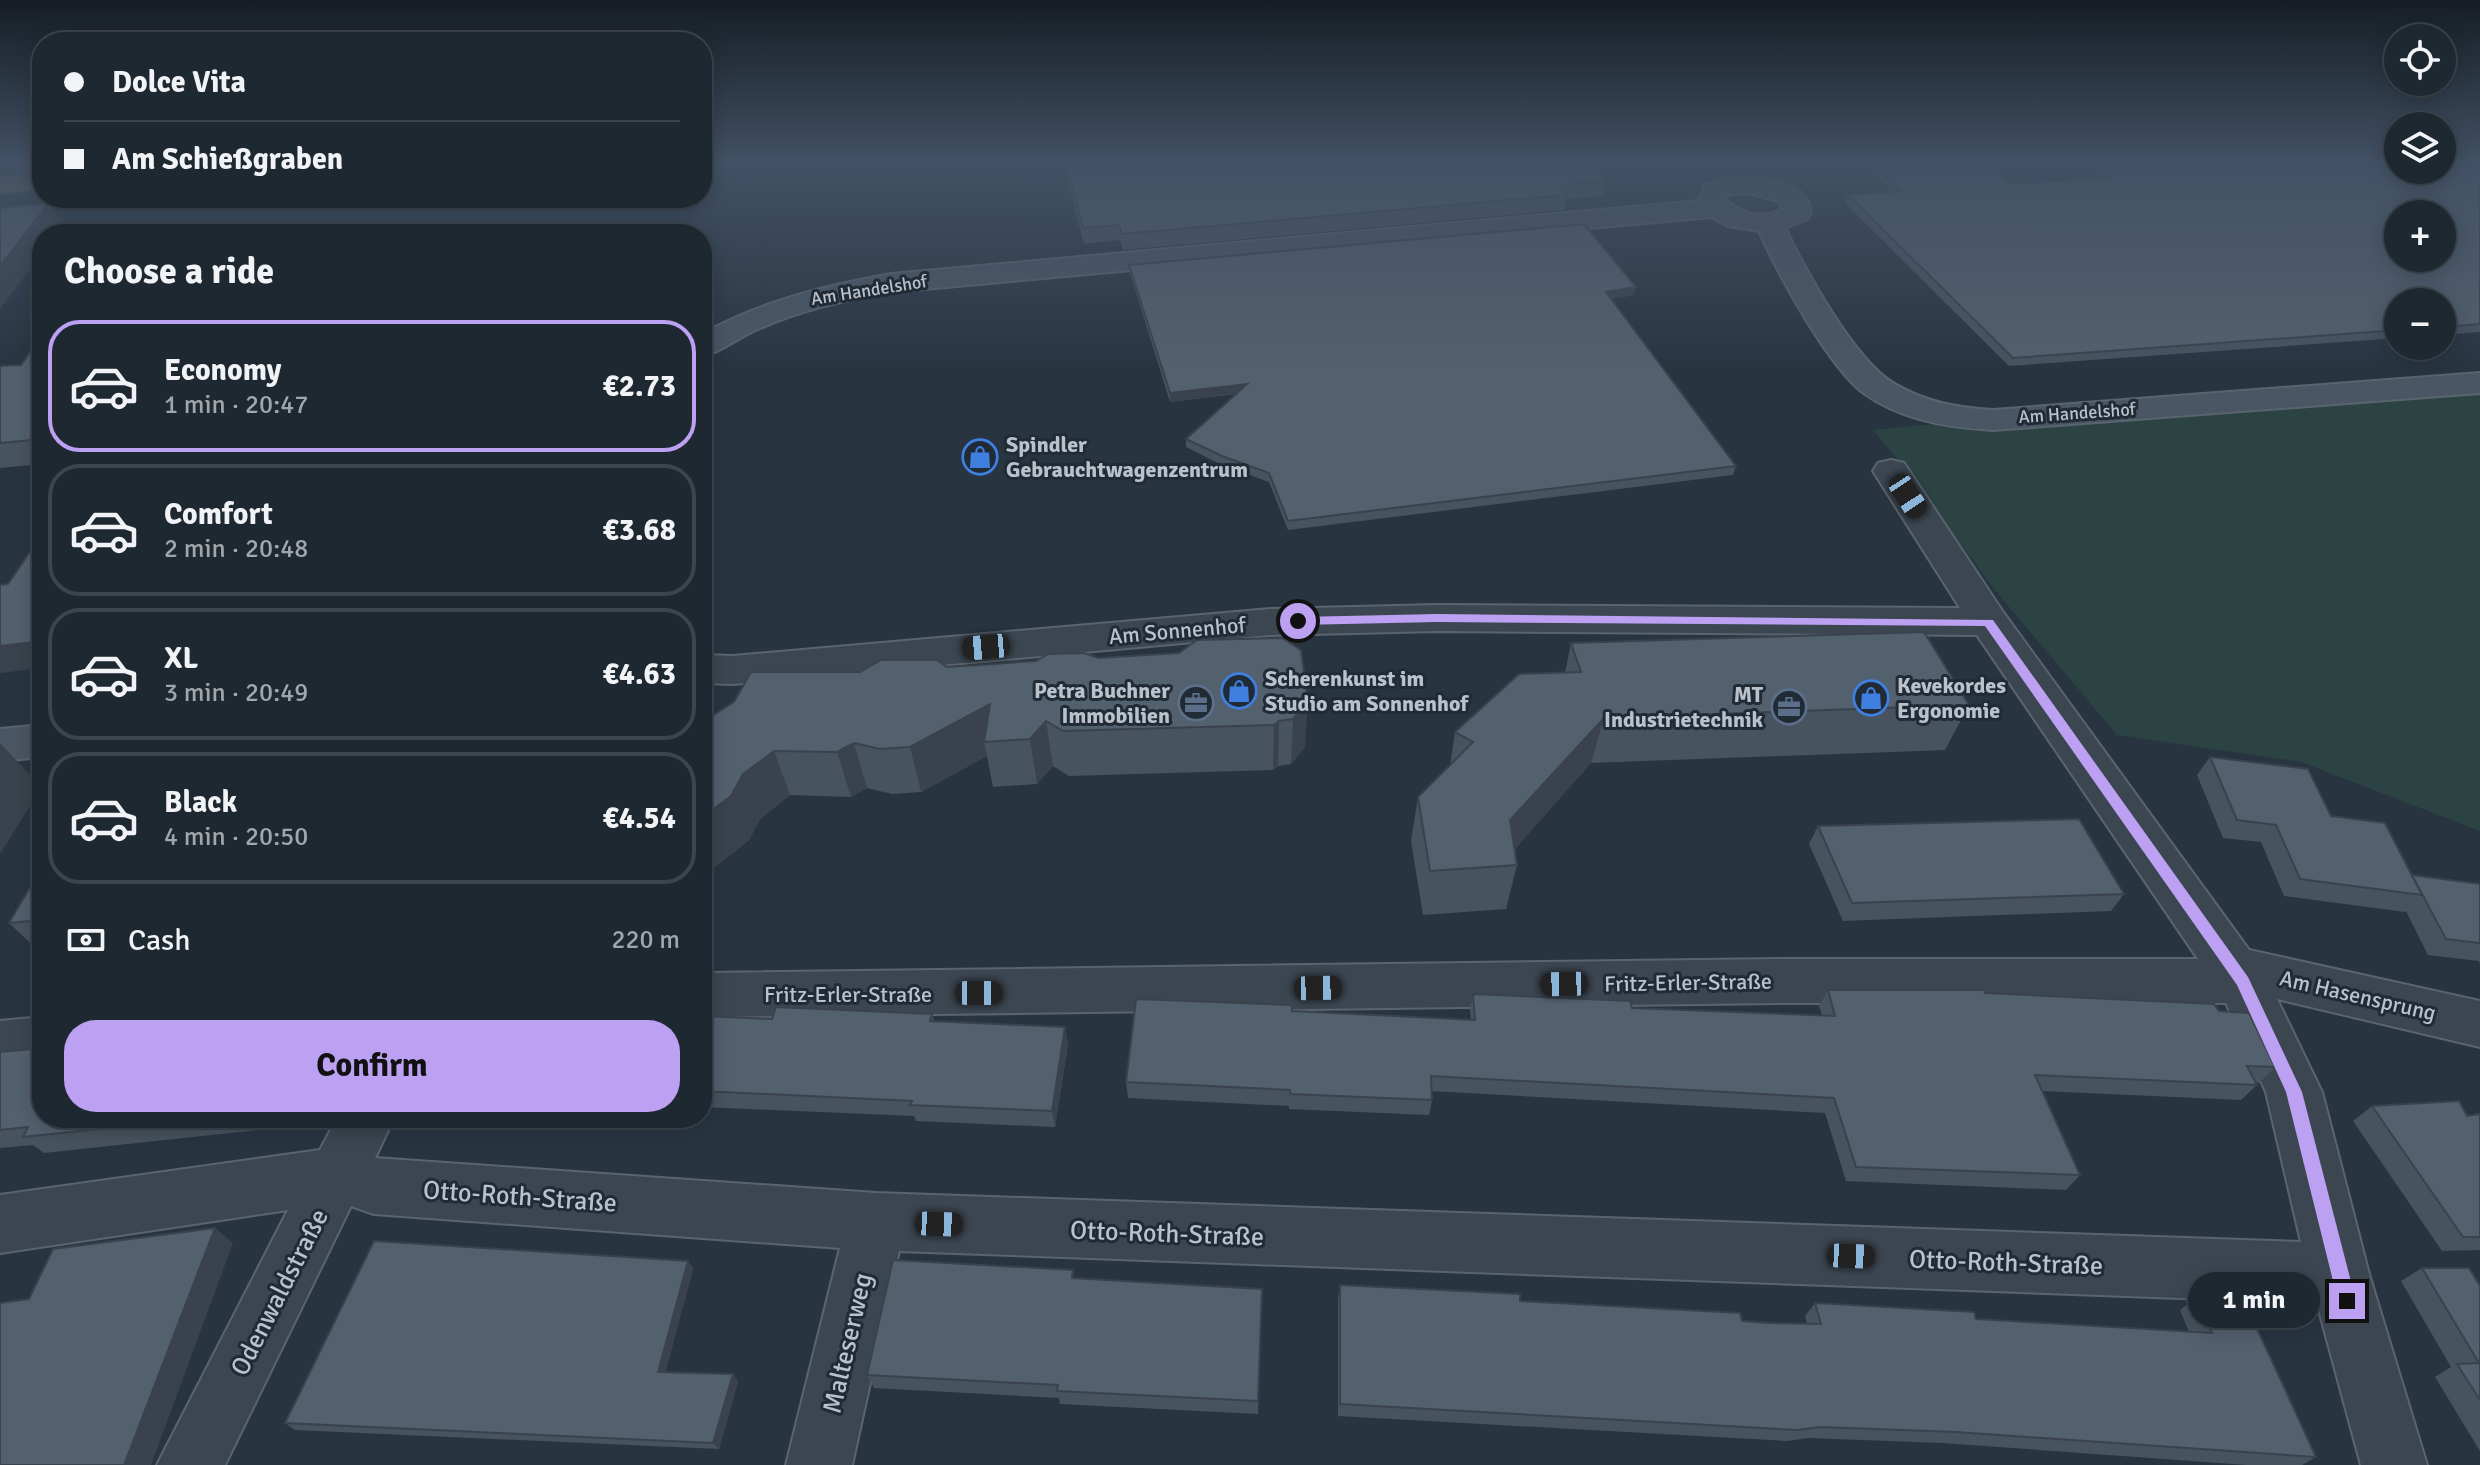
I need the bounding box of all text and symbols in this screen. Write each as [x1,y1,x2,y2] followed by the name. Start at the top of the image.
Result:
[2384,24,2456,360] map controls
[2384,24,2456,96] button: locate
[112,64,246,101] text: Dolce Vita
[2384,112,2456,184] button: layers
[112,141,343,178] text: Am Schießgraben
[2384,200,2456,272] button: +
[64,249,274,294] text: Choose a ride
[809,270,930,310] street label: Am Handelshof
[2384,288,2456,360] button: −
[68,350,140,422] icon: car
[164,352,281,389] text: Economy
[603,368,676,405] text: €2.73
[164,389,308,421] text: 1 min · 20:47
[2018,398,2137,428] street label: Am Handelshof
[1006,431,1248,483] place label: Spindler Gebrauchtwagenzentrum
[961,438,999,476] shop icon: Spindler Gebrauchtwagenzentrum
[1885,469,1931,523] car
[68,494,140,566] icon: car
[164,496,273,533] text: Comfort
[603,512,676,549] text: €3.68
[164,533,308,565] text: 2 min · 20:48
[1280,603,1316,639] route start
[1108,611,1248,650] street label: Am Sonnenhof
[961,633,1011,661] car
[68,638,140,710] icon: car
[164,640,198,677] text: XL
[603,656,676,693] text: €4.63
[1265,665,1469,717] place label: Scherenkunst im Studio am Sonnenhof
[1220,672,1258,710] shop icon: Scherenkunst im Studio am Sonnenhof
[1897,672,2006,724] place label: Kevekordes Ergonomie
[164,677,308,709] text: 3 min · 20:49
[1034,677,1170,729] place label: Petra Buchner Immobilien
[1852,679,1890,717] shop icon: Kevekordes Ergonomie
[1604,681,1764,733] place label: MT Industrietechnik
[1177,684,1215,722] office icon: Petra Buchner Immobilien
[1770,688,1808,726] office icon: MT Industrietechnik
[68,782,140,854] icon: car
[164,784,237,821] text: Black
[603,800,676,837] text: €4.54
[164,821,308,853] text: 4 min · 20:50
[64,918,108,962] icon: cash
[128,922,191,959] text: Cash
[611,924,680,956] text: 220 m
[2277,964,2439,1027] street label: Am Hasensprung
[1604,968,1772,997] street label: Fritz-Erler-Straße
[1540,972,1588,996] car
[1294,976,1342,1000] car
[764,981,932,1008] street label: Fritz-Erler-Straße
[955,981,1003,1005] car
[64,1020,680,1112] button: Confirm
[422,1174,618,1220] street label: Otto-Roth-Straße
[224,1204,336,1381] street label: Odenwaldstraße
[915,1211,963,1237] car
[1069,1215,1264,1253] street label: Otto-Roth-Straße
[1827,1243,1875,1269] car
[1908,1244,2103,1282] street label: Otto-Roth-Straße
[816,1270,880,1416] street label: Malteserweg
[2187,1273,2319,1329] callout: 1 min
[2329,1283,2365,1319] route end
[2223,1284,2285,1316] text: 1 min

